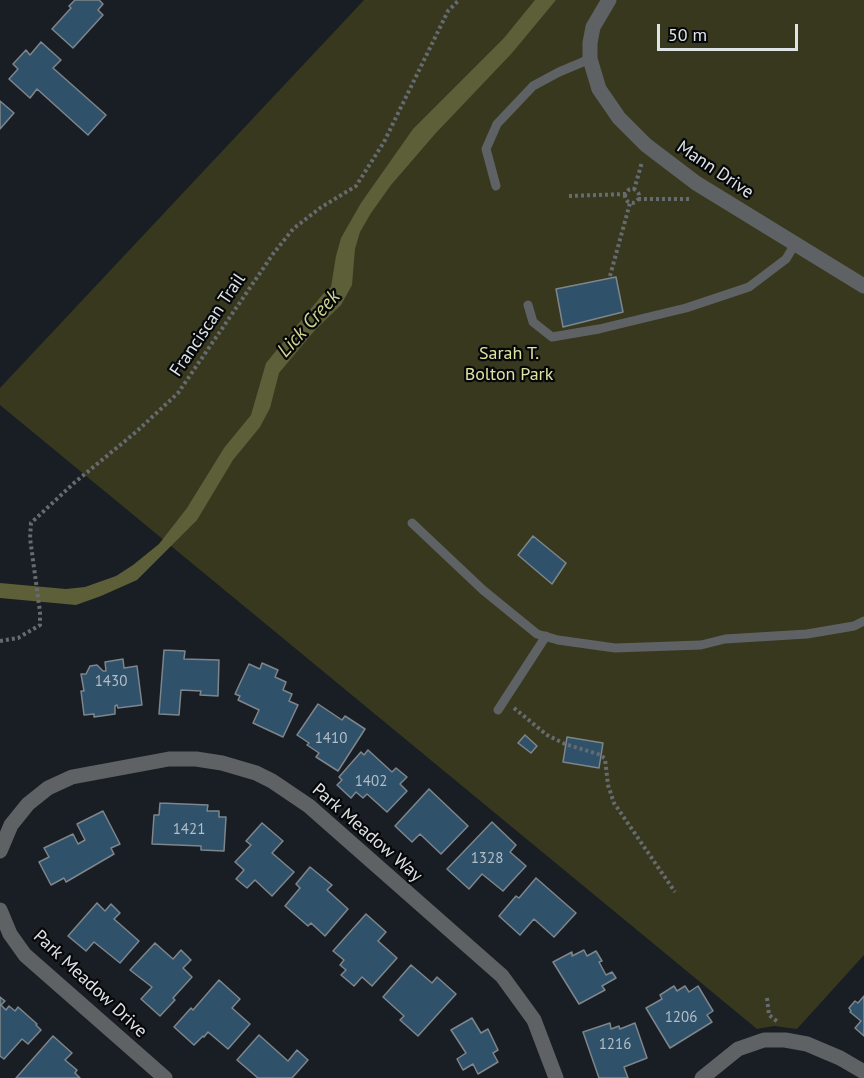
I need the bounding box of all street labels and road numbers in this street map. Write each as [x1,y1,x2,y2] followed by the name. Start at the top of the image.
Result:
[672,136,758,204] street label: Mann Drive
[166,269,250,381] street label: Franciscan Trail
[308,779,426,887] street label: Park Meadow Way
[29,926,151,1042] street label: Park Meadow Drive

